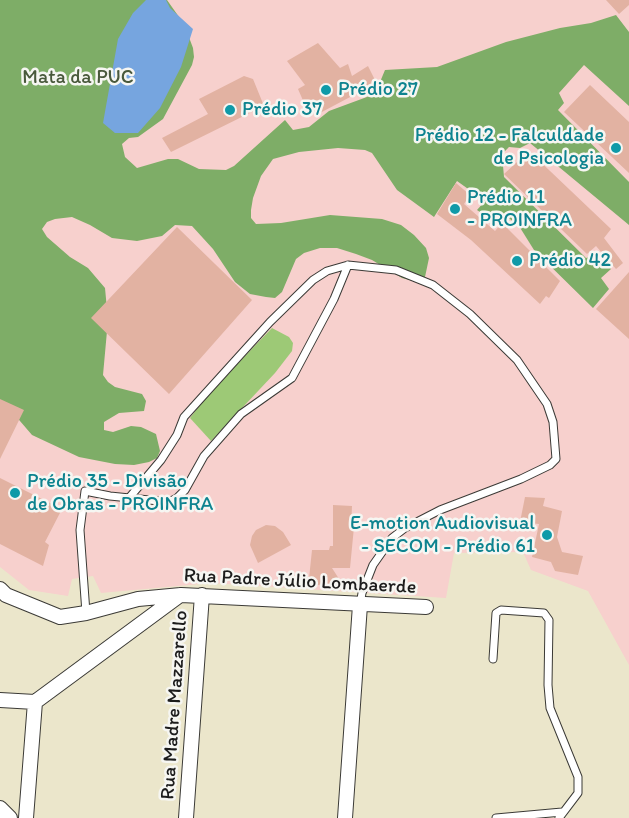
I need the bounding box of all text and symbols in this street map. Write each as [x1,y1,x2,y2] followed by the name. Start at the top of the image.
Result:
[22,66,134,90] park label: Mata da PUC
[338,78,418,102] place label: Prédio 27
[319,83,333,97] marker: Prédio 27
[242,98,322,122] place label: Prédio 37
[223,103,237,117] marker: Prédio 37
[415,124,604,171] place label: Prédio 12 - Falculdade de Psicologia
[609,141,623,155] marker: Prédio 12 - Falculdade de Psicologia
[467,186,572,233] place label: Prédio 11 - PROINFRA
[448,202,462,216] marker: Prédio 11 - PROINFRA
[529,249,611,273] place label: Prédio 42
[510,254,524,268] marker: Prédio 42
[27,470,213,517] place label: Prédio 35 - Divisão de Obras - PROINFRA
[8,486,22,500] marker: Prédio 35 - Divisão de Obras - PROINFRA
[350,512,535,559] place label: E-motion Audiovisual - SECOM - Prédio 61
[540,528,554,542] marker: E-motion Audiovisual - SECOM - Prédio 61
[183,564,417,600] street label: Rua Padre Júlio Lombaerde
[156,610,194,800] street label: Rua Madre Mazzarello

